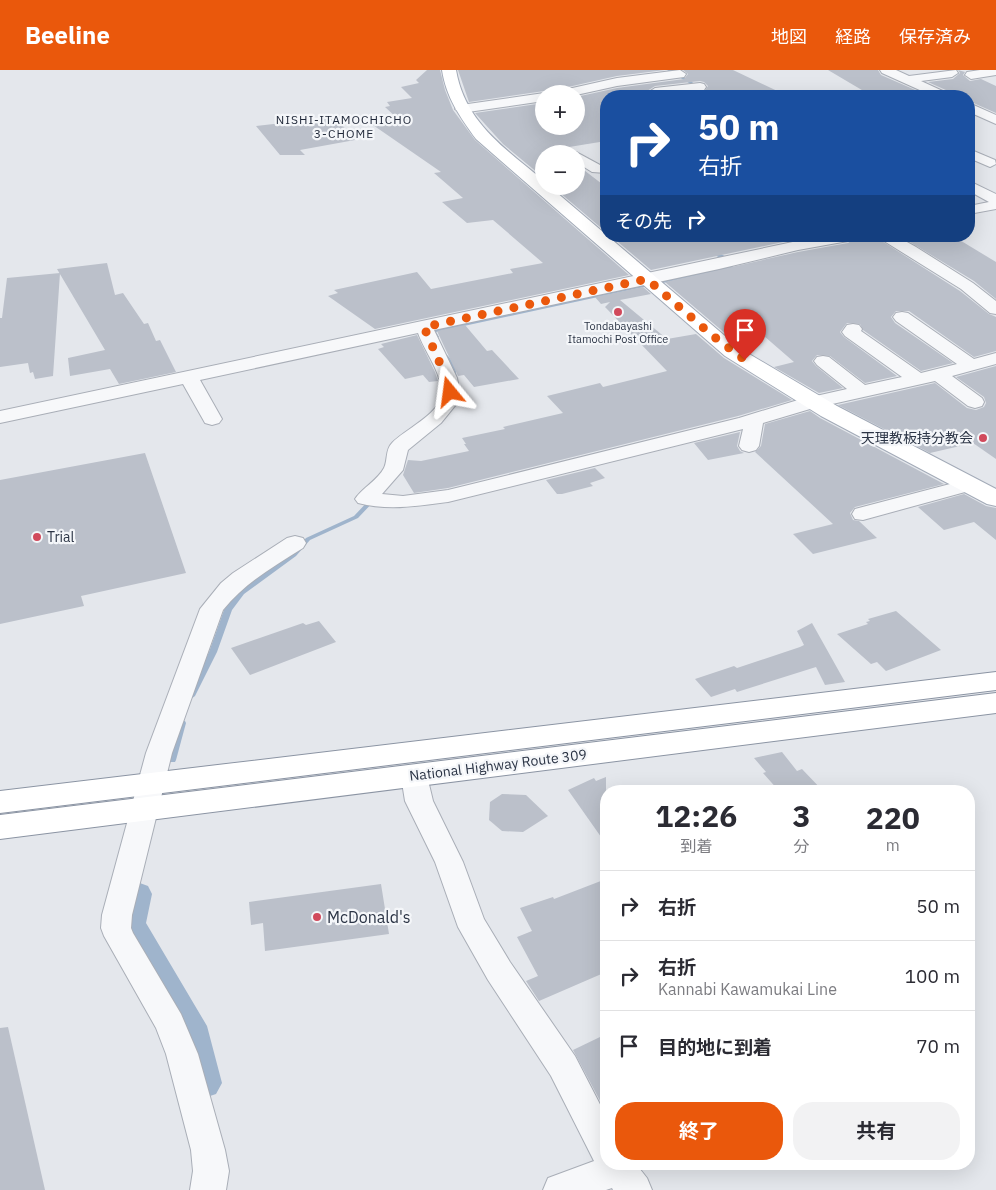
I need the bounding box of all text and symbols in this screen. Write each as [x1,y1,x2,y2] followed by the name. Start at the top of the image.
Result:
[25,19,110,51] text: Beeline
[771,25,807,48] text: 地図
[835,25,871,48] text: 経路
[899,25,971,48] text: 保存済み
[535,85,585,195] map controls
[535,85,585,135] button: +
[698,104,780,150] text: 50 m
[615,110,680,175] icon: right
[276,112,412,141] district label: NISHI-ITAMOCHICHO 3-CHOME
[535,145,585,195] button: −
[698,151,742,180] text: 右折
[682,205,710,233] icon: right
[615,209,672,233] text: その先
[612,306,624,318] marker: Tondabayashi Itamochi Post Office
[724,309,766,360] pin
[731,316,759,344] icon: arrive
[568,319,668,346] place label: Tondabayashi Itamochi Post Office
[423,365,475,417] position arrow
[861,429,973,447] place label: 天理教板持分教会
[977,432,989,444] marker: 天理教板持分教会
[47,528,74,546] place label: Trial
[31,531,43,543] marker: Trial
[408,745,588,785] street label: National Highway Route 309
[655,796,737,835] text: 12:26
[792,796,810,835] text: 3
[866,798,920,837] text: 220
[886,835,900,855] text: m
[680,836,712,856] text: 到着
[793,836,809,856] text: 分
[615,892,643,920] icon: right
[916,894,960,918] text: 50 m
[658,895,696,919] text: 右折
[327,907,411,927] place label: McDonald's
[311,911,323,923] marker: McDonald's
[658,955,696,979] text: 右折
[615,962,643,990] icon: right
[905,964,960,988] text: 100 m
[658,979,837,999] text: Kannabi Kawamukai Line
[615,1032,643,1060] icon: arrive
[916,1034,960,1058] text: 70 m
[658,1035,772,1059] text: 目的地に到着
[615,1102,783,1160] button: 終了
[793,1102,960,1160] button: 共有

